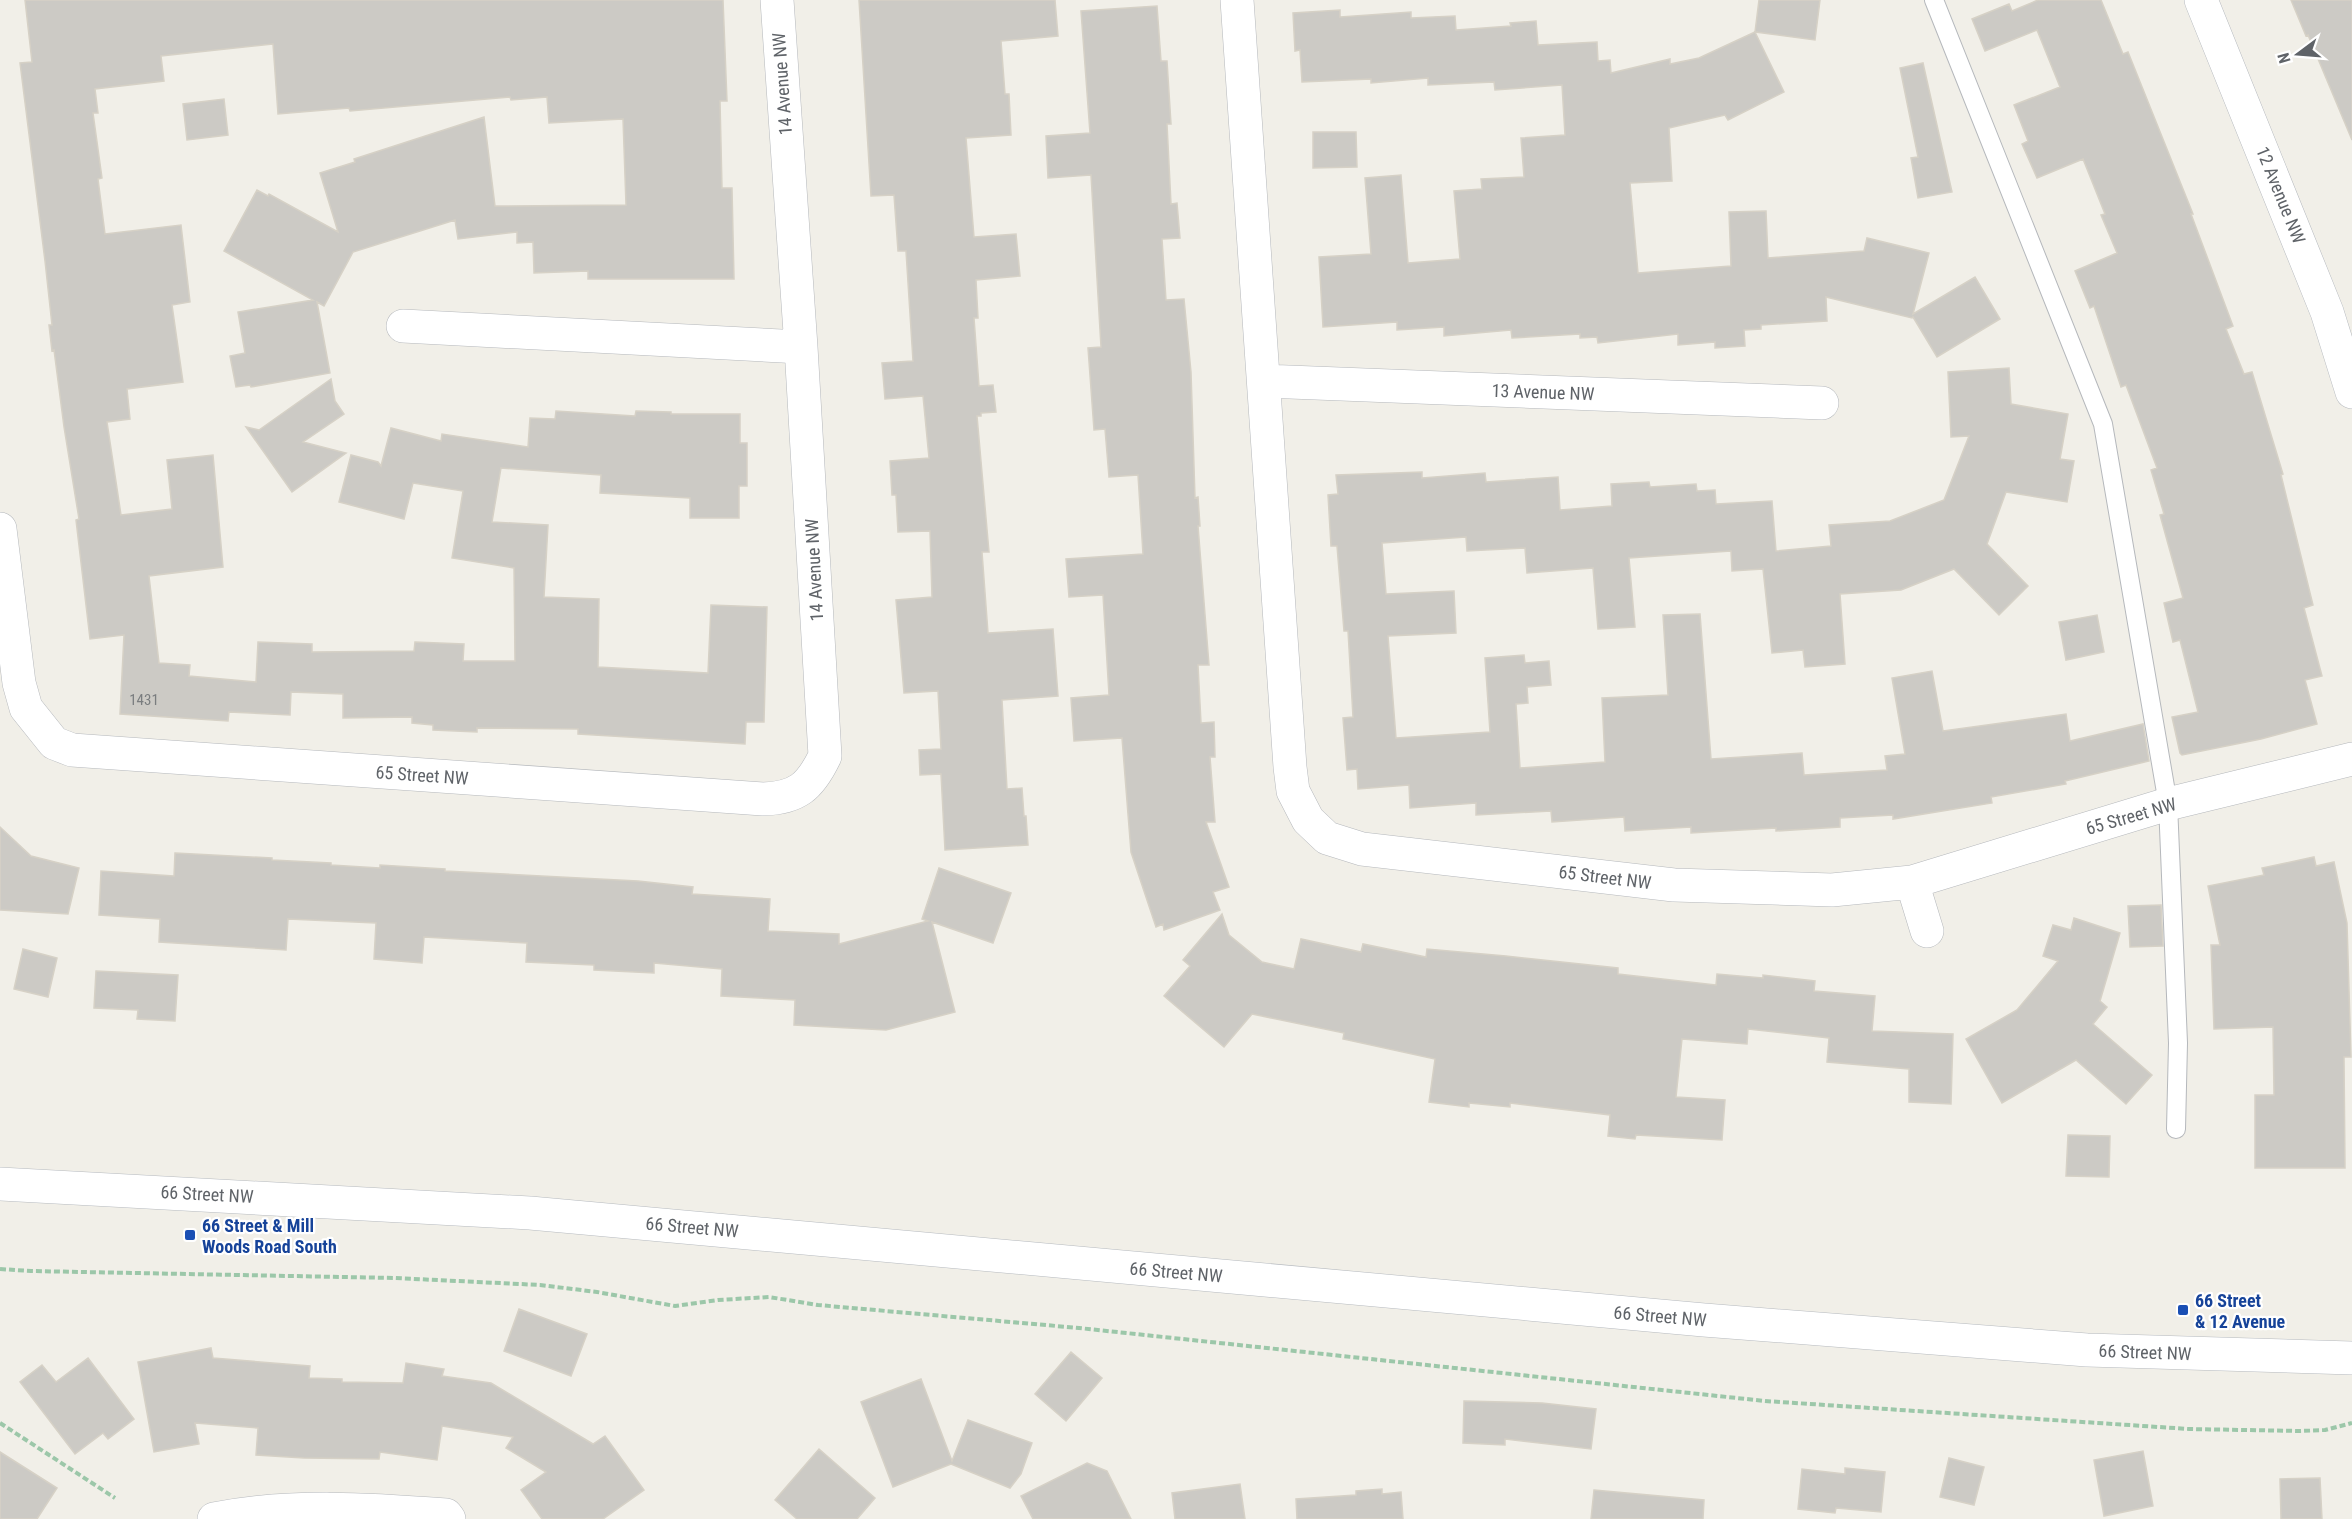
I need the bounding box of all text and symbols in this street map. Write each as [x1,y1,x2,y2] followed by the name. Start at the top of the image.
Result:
[2268,24,2328,84] north arrow
[768,32,796,136] street label: 14 Avenue NW
[2274,51,2295,65] text: N
[2252,143,2310,247] street label: 12 Avenue NW
[1491,380,1595,404] street label: 13 Avenue NW
[801,518,827,622] street label: 14 Avenue NW
[129,691,159,709] house number: 1431
[375,761,469,789] street label: 65 Street NW
[2083,793,2179,839] street label: 65 Street NW
[1558,861,1653,893] street label: 65 Street NW
[160,1181,254,1207] street label: 66 Street NW
[645,1212,740,1242] street label: 66 Street NW
[202,1215,337,1257] place label: 66 Street & Mill Woods Road South
[183,1228,197,1242] marker: 66 Street & Mill Woods Road South
[1129,1257,1224,1287] street label: 66 Street NW
[2195,1290,2286,1332] place label: 66 Street & 12 Avenue
[1613,1301,1708,1331] street label: 66 Street NW
[2176,1303,2190,1317] marker: 66 Street & 12 Avenue
[2098,1340,2192,1364] street label: 66 Street NW

